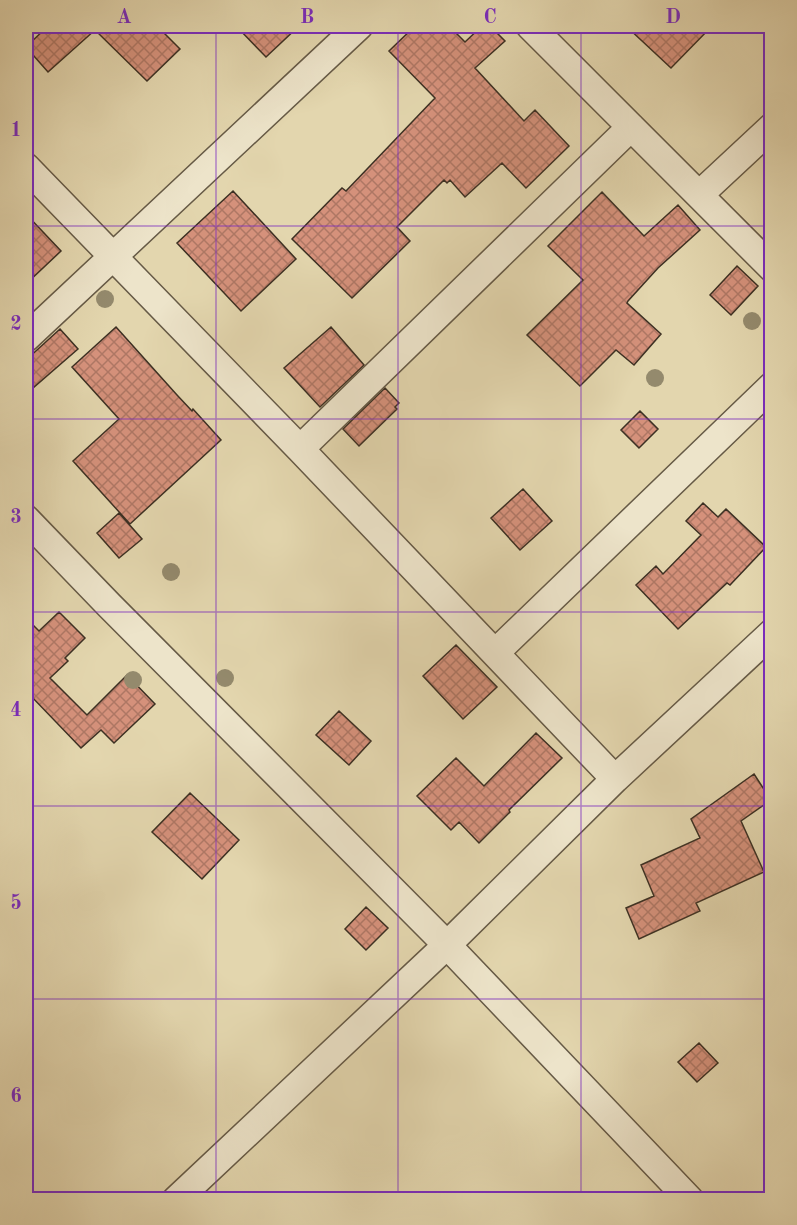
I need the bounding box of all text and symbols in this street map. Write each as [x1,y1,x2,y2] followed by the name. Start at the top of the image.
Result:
[116,8,132,28] text: A
[300,8,314,28] text: B
[483,8,497,28] text: C
[665,8,681,28] text: D
[10,121,22,141] text: 1
[10,315,22,335] text: 2
[10,508,22,528] text: 3
[10,701,22,721] text: 4
[10,893,22,914] text: 5
[10,1087,22,1107] text: 6

